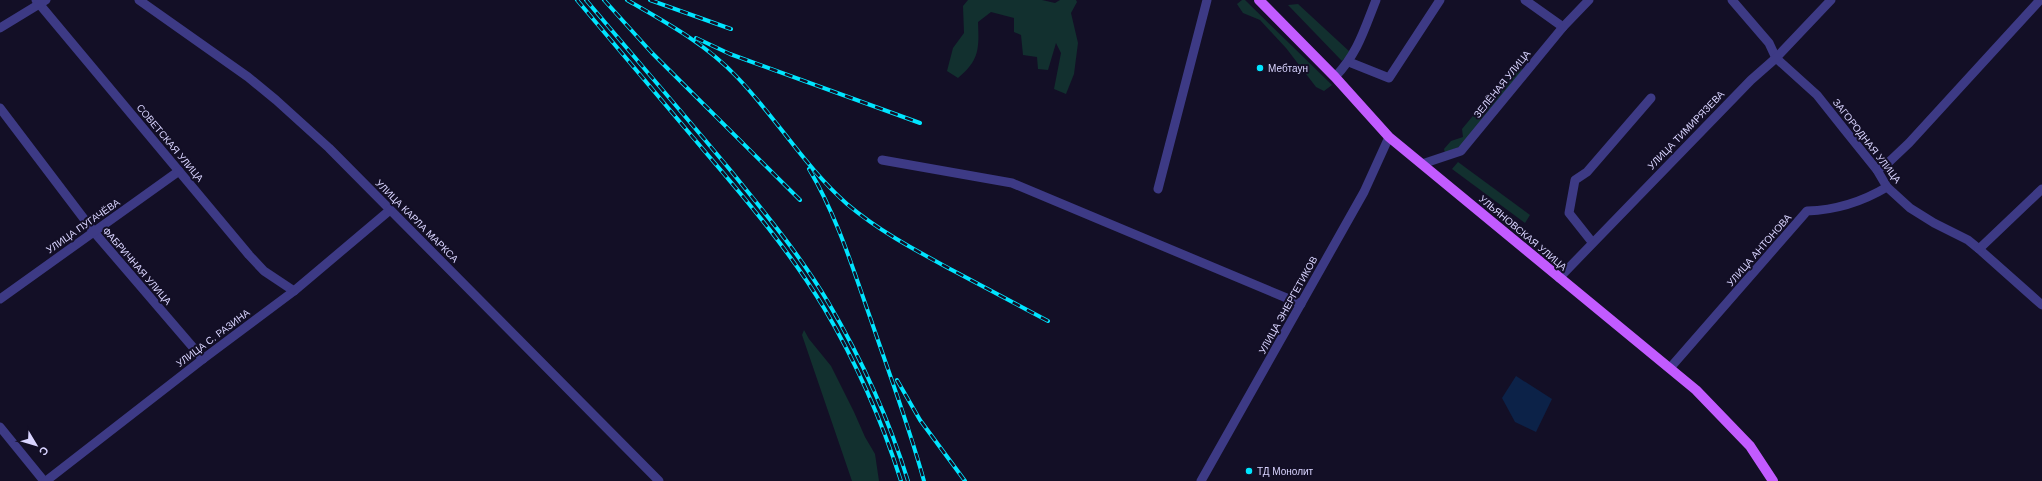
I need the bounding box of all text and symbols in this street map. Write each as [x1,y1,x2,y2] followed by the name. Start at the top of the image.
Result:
[1471,48,1533,120] street label: ЗЕЛЁНАЯ УЛИЦА
[1255,63,1265,73] marker: Мебтаун
[1268,63,1308,74] place label: Мебтаун
[1646,88,1727,172] street label: УЛИЦА ТИМИРЯЗЕВА
[1831,97,1904,186] street label: ЗАГОРОДНАЯ УЛИЦА
[134,102,206,184] street label: СОВЕТСКАЯ УЛИЦА
[373,177,461,265] street label: УЛИЦА КАРЛА МАРКСА
[1477,193,1569,273] street label: УЛЬЯНОВСКАЯ УЛИЦА
[44,196,122,255] street label: УЛИЦА ПУГАЧЁВА
[1725,211,1794,288] street label: УЛИЦА АНТОНОВА
[100,225,174,307] street label: ФАБРИЧНАЯ УЛИЦА
[1257,254,1320,356] street label: УЛИЦА ЭНЕРГЕТИКОВ
[174,307,252,369] street label: УЛИЦА С. РАЗИНА
[16,425,56,465] north arrow
[37,444,51,458] text: С
[1244,466,1254,476] marker: ТД Монолит
[1257,466,1314,477] place label: ТД Монолит

